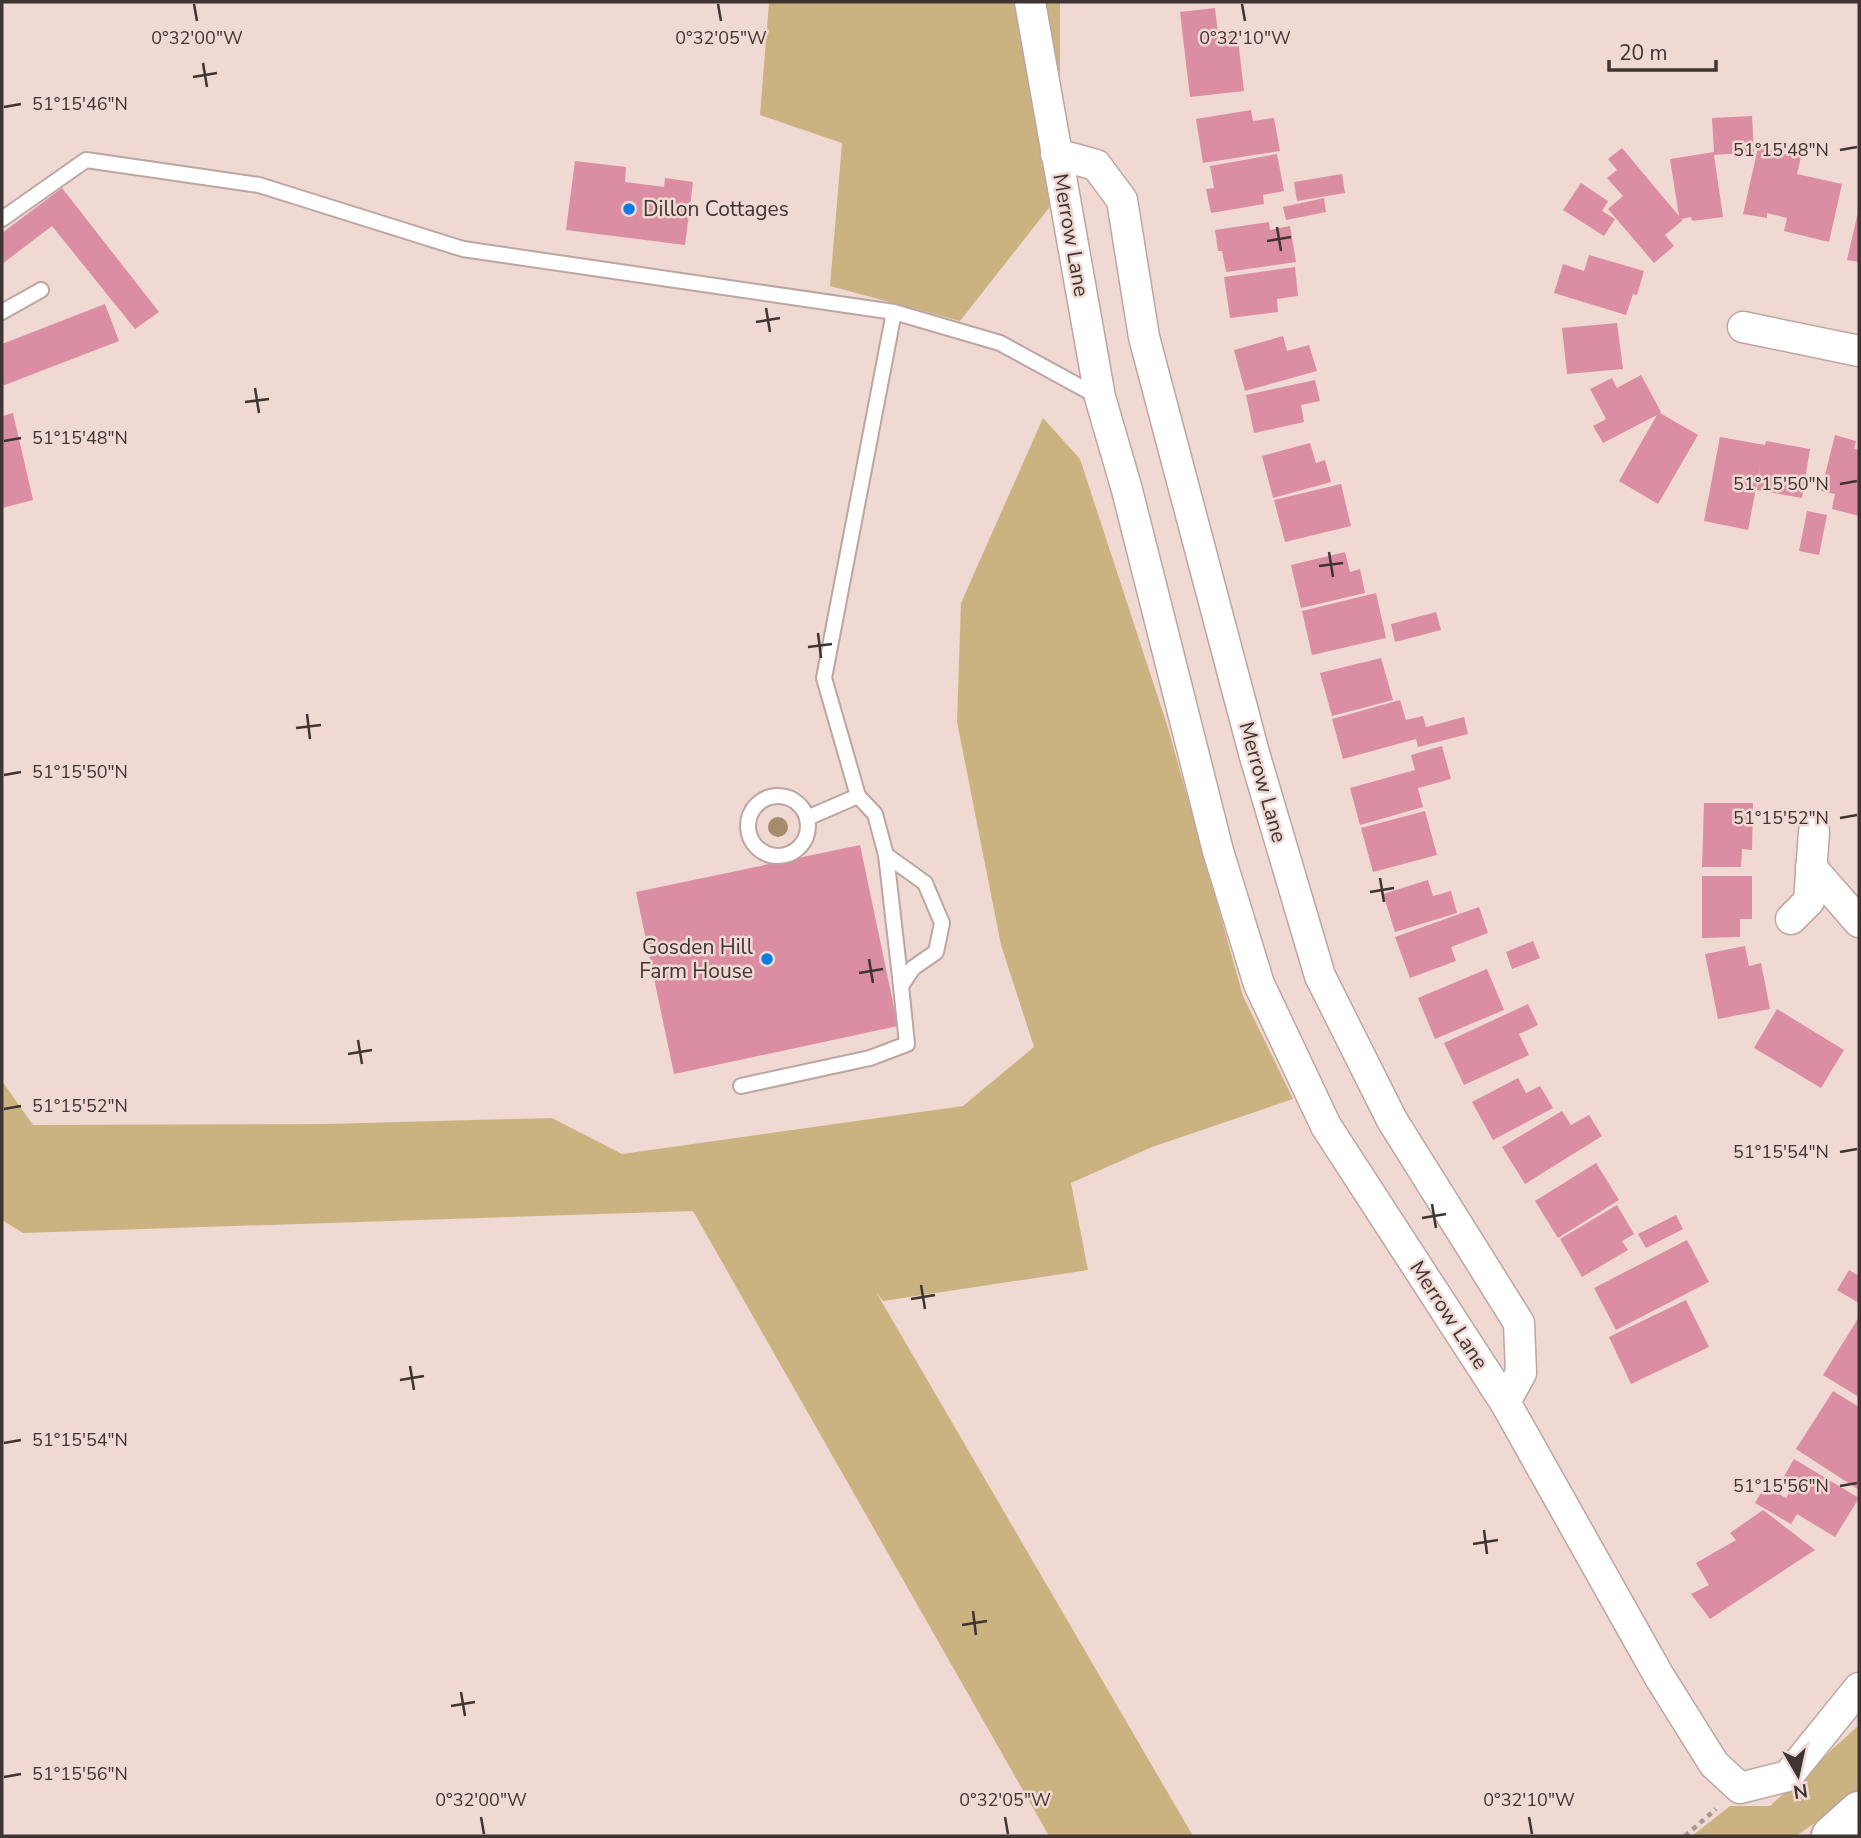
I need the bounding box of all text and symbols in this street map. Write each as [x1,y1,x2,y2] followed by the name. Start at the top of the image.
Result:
[151,26,243,50] text: 0°32'00"W
[675,26,767,50] text: 0°32'05"W
[1199,26,1291,50] text: 0°32'10"W
[1609,28,1716,72] scale bar
[1619,39,1668,67] text: 20 m
[32,92,128,116] text: 51°15'46"N
[1733,138,1829,162] text: 51°15'48"N
[1046,171,1096,299] street label: Merrow Lane
[643,195,789,223] place label: Dillon Cottages
[621,201,637,217] marker: Dillon Cottages
[32,426,128,450] text: 51°15'48"N
[1733,472,1829,496] text: 51°15'50"N
[1232,718,1294,846] street label: Merrow Lane
[32,760,128,784] text: 51°15'50"N
[1733,806,1829,830] text: 51°15'52"N
[639,933,754,985] place label: Gosden Hill Farm House
[759,951,775,967] marker: Gosden Hill Farm House
[32,1094,128,1118] text: 51°15'52"N
[1733,1140,1829,1164] text: 51°15'54"N
[1403,1255,1495,1375] street label: Merrow Lane
[32,1428,128,1452] text: 51°15'54"N
[1733,1474,1829,1498] text: 51°15'56"N
[1763,1740,1833,1810] north arrow
[32,1762,128,1786] text: 51°15'56"N
[1791,1777,1810,1805] text: N
[435,1788,527,1812] text: 0°32'00"W
[959,1788,1051,1812] text: 0°32'05"W
[1483,1788,1575,1812] text: 0°32'10"W

